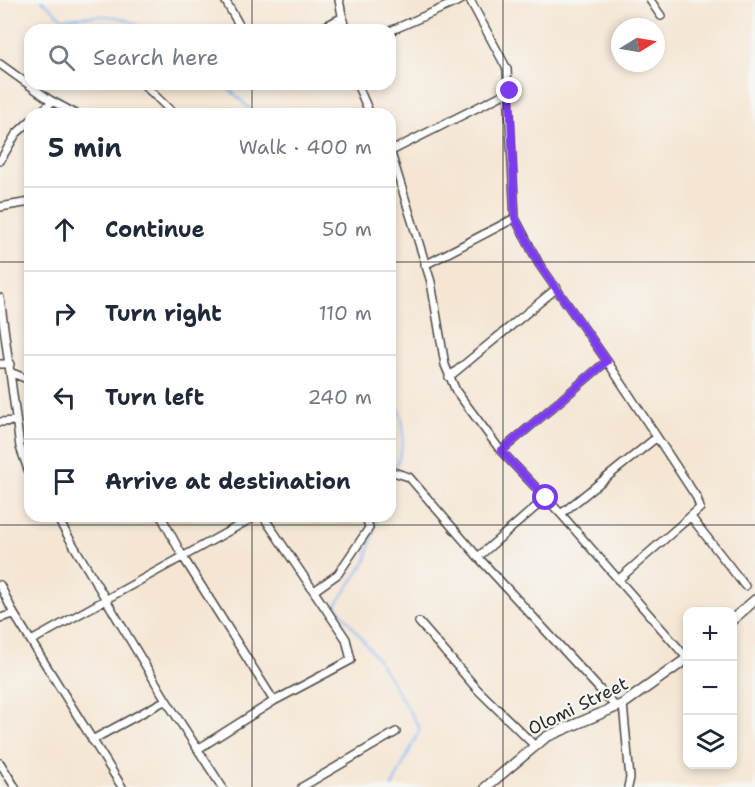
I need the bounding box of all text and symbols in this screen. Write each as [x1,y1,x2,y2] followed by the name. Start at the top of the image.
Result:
[611,18,665,72] north arrow
[24,24,396,90] search box
[45,41,78,74] icon: search
[93,43,219,72] text: Search here
[496,77,522,103] route end
[48,130,122,165] text: 5 min
[239,134,372,160] text: Walk · 400 m
[48,213,81,246] icon: ahead
[105,215,205,244] text: Continue
[322,216,372,242] text: 50 m
[48,297,81,330] icon: right
[105,299,222,328] text: Turn right
[318,300,372,326] text: 110 m
[48,381,81,414] icon: left
[105,383,204,412] text: Turn left
[307,384,372,410] text: 240 m
[48,465,81,498] icon: arrive
[105,467,351,496] text: Arrive at destination
[532,484,558,510] route start
[683,607,737,769] map controls
[683,607,737,661] button: +
[683,661,737,715] button: −
[524,671,632,741] street label: Olomi Street
[683,715,737,769] button: layers

